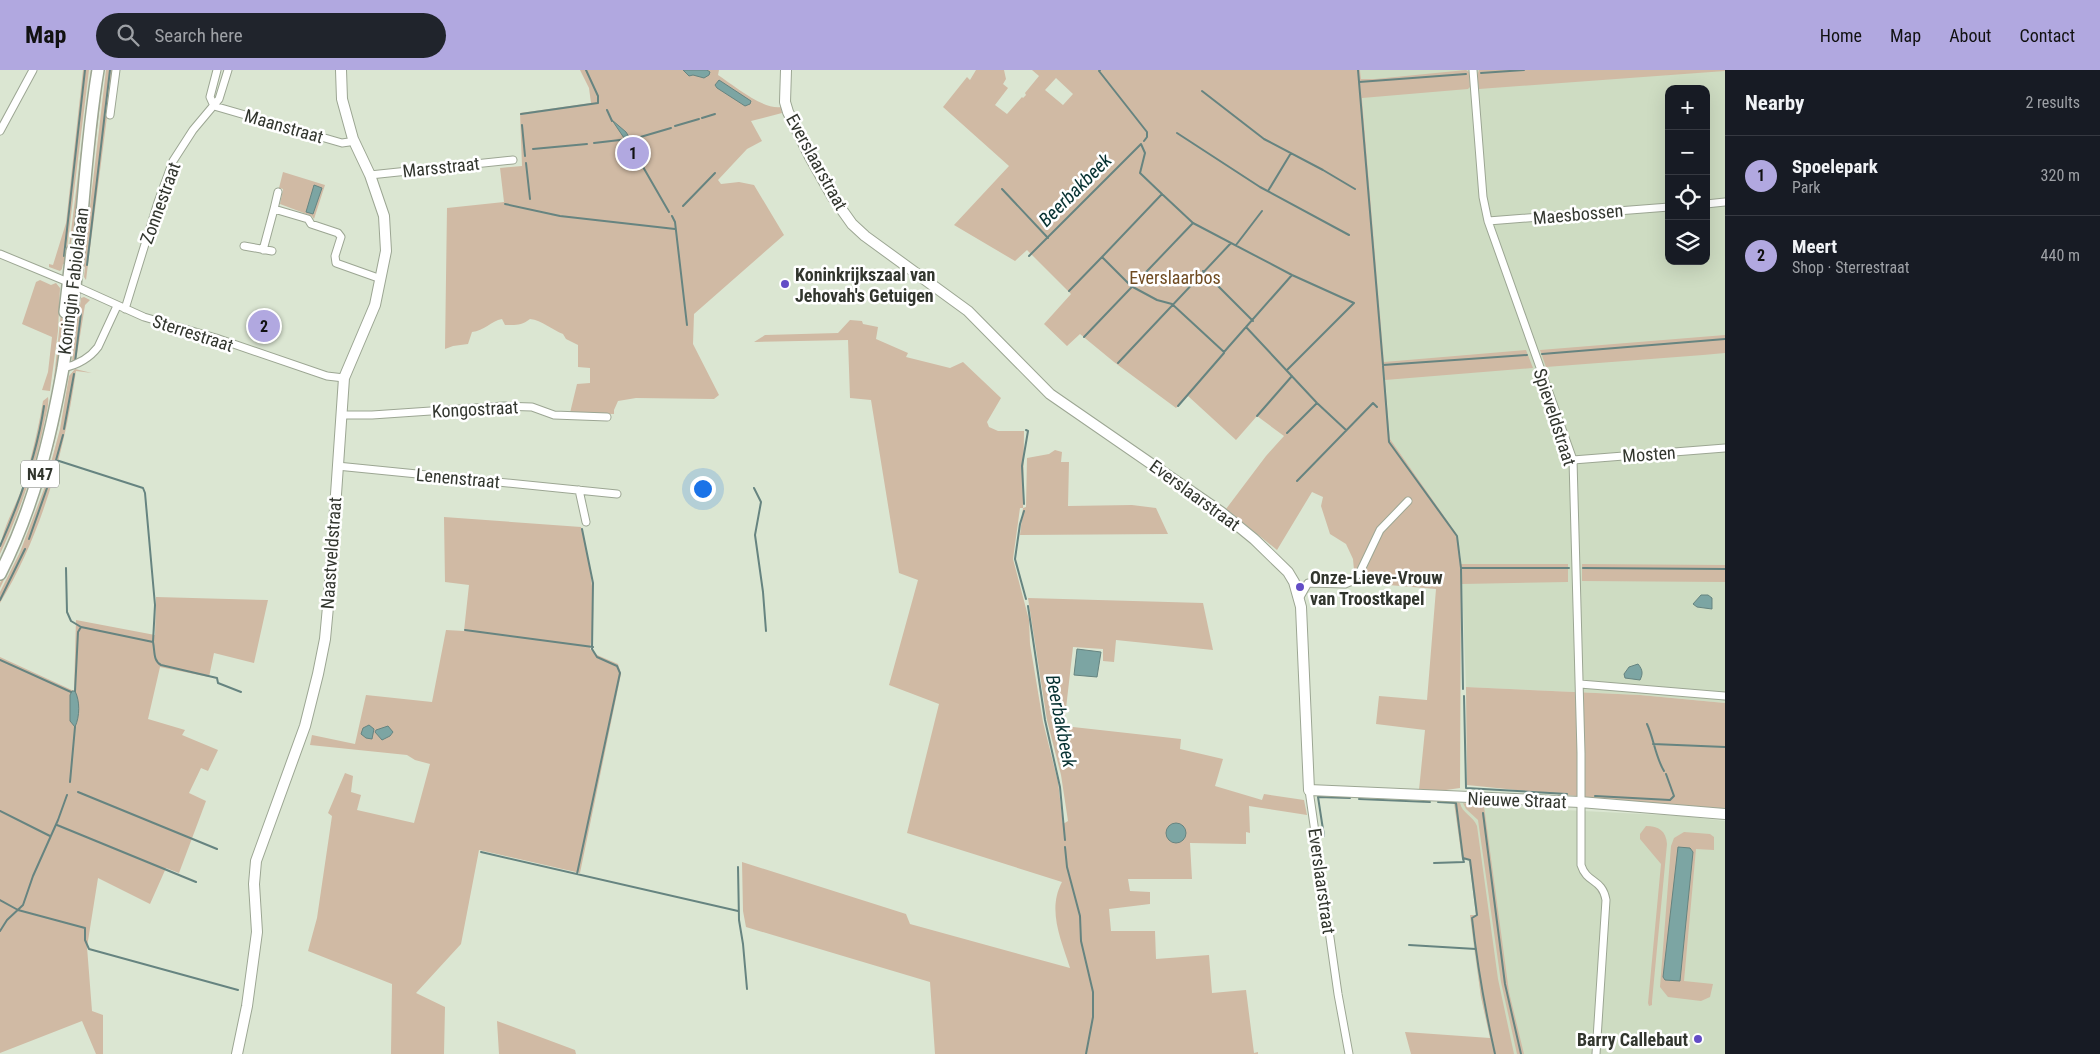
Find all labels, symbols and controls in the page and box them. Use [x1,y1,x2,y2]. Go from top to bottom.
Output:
search box [96,13,446,58]
text: Map [25,21,66,49]
icon: search [114,21,142,49]
text: Search here [154,24,243,47]
text: Home [1820,25,1862,46]
text: Map [1890,25,1921,46]
text: About [1949,25,1991,46]
text: Contact [2019,25,2075,46]
map controls [1665,85,1710,265]
button: + [1665,85,1710,130]
text: Nearby [1745,91,1804,115]
text: 2 results [2025,93,2080,112]
street label: Maanstraat [242,105,326,147]
street label: Everslaarstraat [782,110,852,214]
button: − [1665,130,1710,175]
pin: 1 [617,134,649,172]
water label: Beerbakbeek [1034,148,1117,231]
street label: Marsstraat [402,153,480,181]
text: Spoelepark [1792,155,1878,178]
street label: Zonnestraat [136,159,184,247]
text: 1 [1757,166,1765,185]
text: 320 m [2041,166,2080,185]
button: locate [1665,175,1710,220]
text: Park [1792,178,1821,197]
street label: Maesbossen [1532,200,1624,228]
street label: Koningin Fabiolalaan [54,206,92,356]
button: layers [1665,220,1710,265]
text: Meert [1792,235,1837,258]
text: 2 [1757,246,1765,265]
text: 440 m [2041,246,2080,265]
text: Shop · Sterrestraat [1792,258,1909,277]
place label: Koninkrijkszaal van Jehovah's Getuigen [795,264,935,306]
park label: Everslaarbos [1129,267,1221,288]
marker: Koninkrijkszaal van Jehovah's Getuigen [779,278,791,290]
pin: 2 [248,307,280,345]
street label: Sterrestraat [150,310,236,356]
street label: Spieveldstraat [1529,366,1581,468]
street label: Kongostraat [431,396,519,422]
street label: Mosten [1622,442,1676,466]
street label: Everslaarstraat [1146,455,1244,535]
road number: N47 [21,460,59,488]
street label: Lenenstraat [415,464,501,492]
your location [690,476,716,502]
street label: Naastveldstraat [317,496,345,610]
place label: Onze-Lieve-Vrouw van Troostkapel [1310,567,1443,609]
marker: Onze-Lieve-Vrouw van Troostkapel [1294,581,1306,593]
water label: Beerbakbeek [1041,673,1081,770]
street label: Nieuwe Straat [1467,788,1567,812]
street label: Everslaarstraat [1304,827,1340,935]
place label: Barry Callebaut [1577,1029,1688,1050]
marker: Barry Callebaut [1692,1033,1704,1045]

